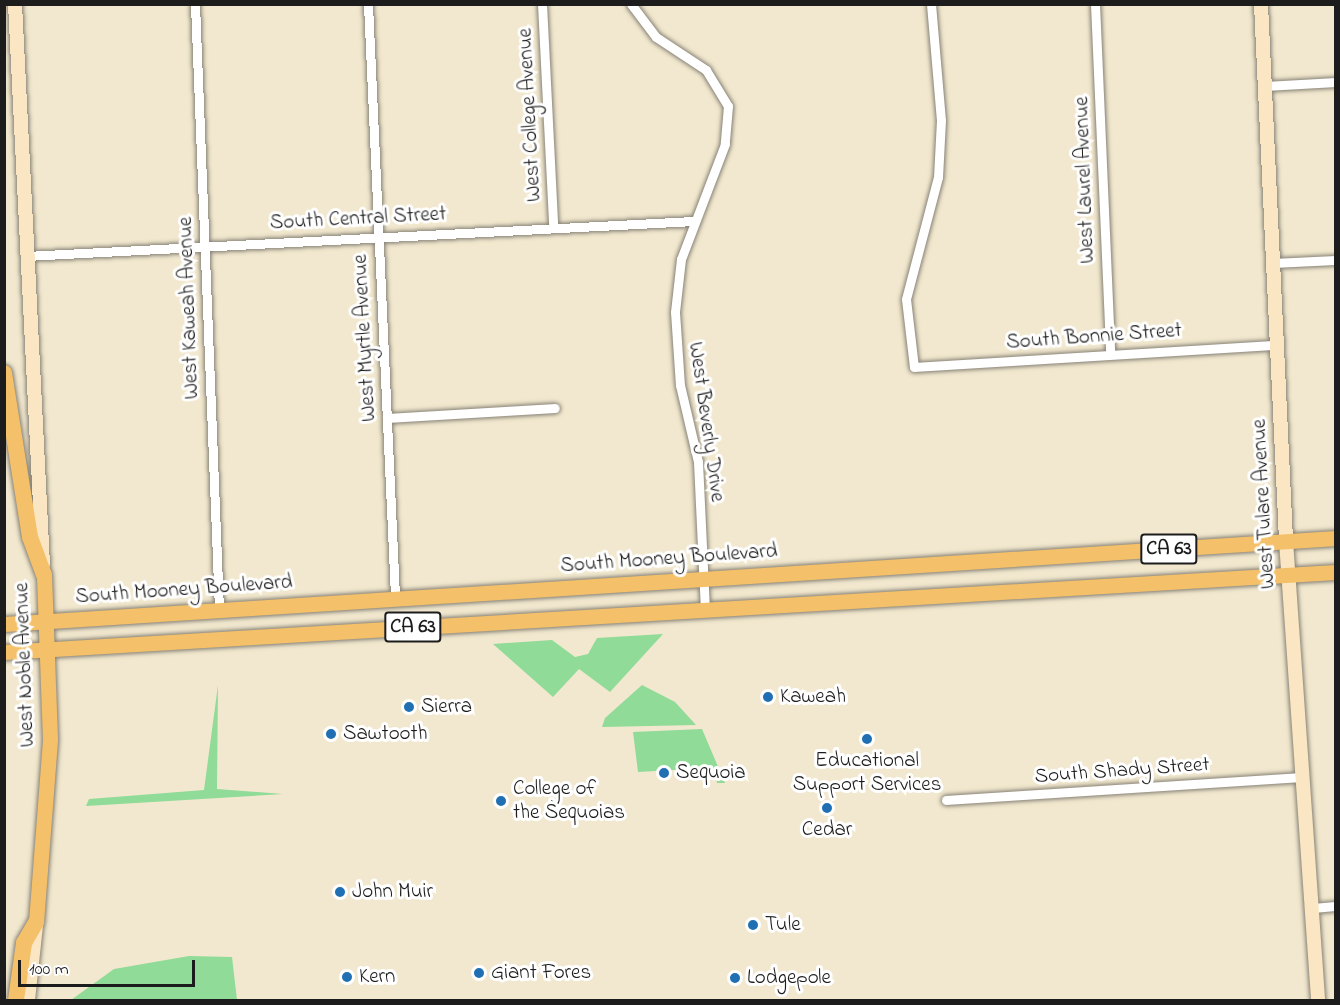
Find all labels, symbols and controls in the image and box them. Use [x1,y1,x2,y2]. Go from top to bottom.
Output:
street label: West College Avenue [513,28,547,202]
street label: West Laurel Avenue [1069,96,1101,264]
street label: South Central Street [269,202,447,236]
street label: West Kaweah Avenue [173,216,205,400]
street label: West Myrtle Avenue [348,254,382,422]
street label: South Bonnie Street [1005,318,1183,356]
street label: West Beverly Drive [682,340,730,504]
street label: West Tulare Avenue [1247,418,1281,590]
road number: CA 63 [1139,532,1199,566]
street label: South Mooney Boulevard [560,539,778,579]
street label: South Mooney Boulevard [75,570,293,610]
street label: West Noble Avenue [10,582,40,748]
road number: CA 63 [383,610,443,644]
place label: Kaweah [780,684,846,710]
marker: Kaweah [761,690,775,704]
place label: Sierra [421,694,472,720]
marker: Sierra [402,700,416,714]
place label: Sawtooth [343,721,428,747]
marker: Sawtooth [324,727,338,741]
marker: Educational Support Services [860,732,874,746]
place label: Educational Support Services [793,748,941,798]
street label: South Shady Street [1034,752,1210,790]
place label: Sequoia [676,760,746,786]
marker: Sequoia [657,766,671,780]
place label: College of the Sequoias [513,776,625,826]
marker: College of the Sequoias [494,794,508,808]
marker: Cedar [820,801,834,815]
place label: Cedar [802,817,852,843]
place label: John Muir [352,879,433,905]
marker: John Muir [333,885,347,899]
place label: Tule [765,912,801,938]
marker: Tule [746,918,760,932]
scale bar [21,948,198,986]
text: 100 m [29,957,69,983]
place label: Giant Fores [491,960,591,986]
place label: Kern [359,964,395,990]
place label: Lodgepole [747,965,831,991]
marker: Giant Fores [472,966,486,980]
marker: Kern [340,970,354,984]
marker: Lodgepole [728,971,742,985]

